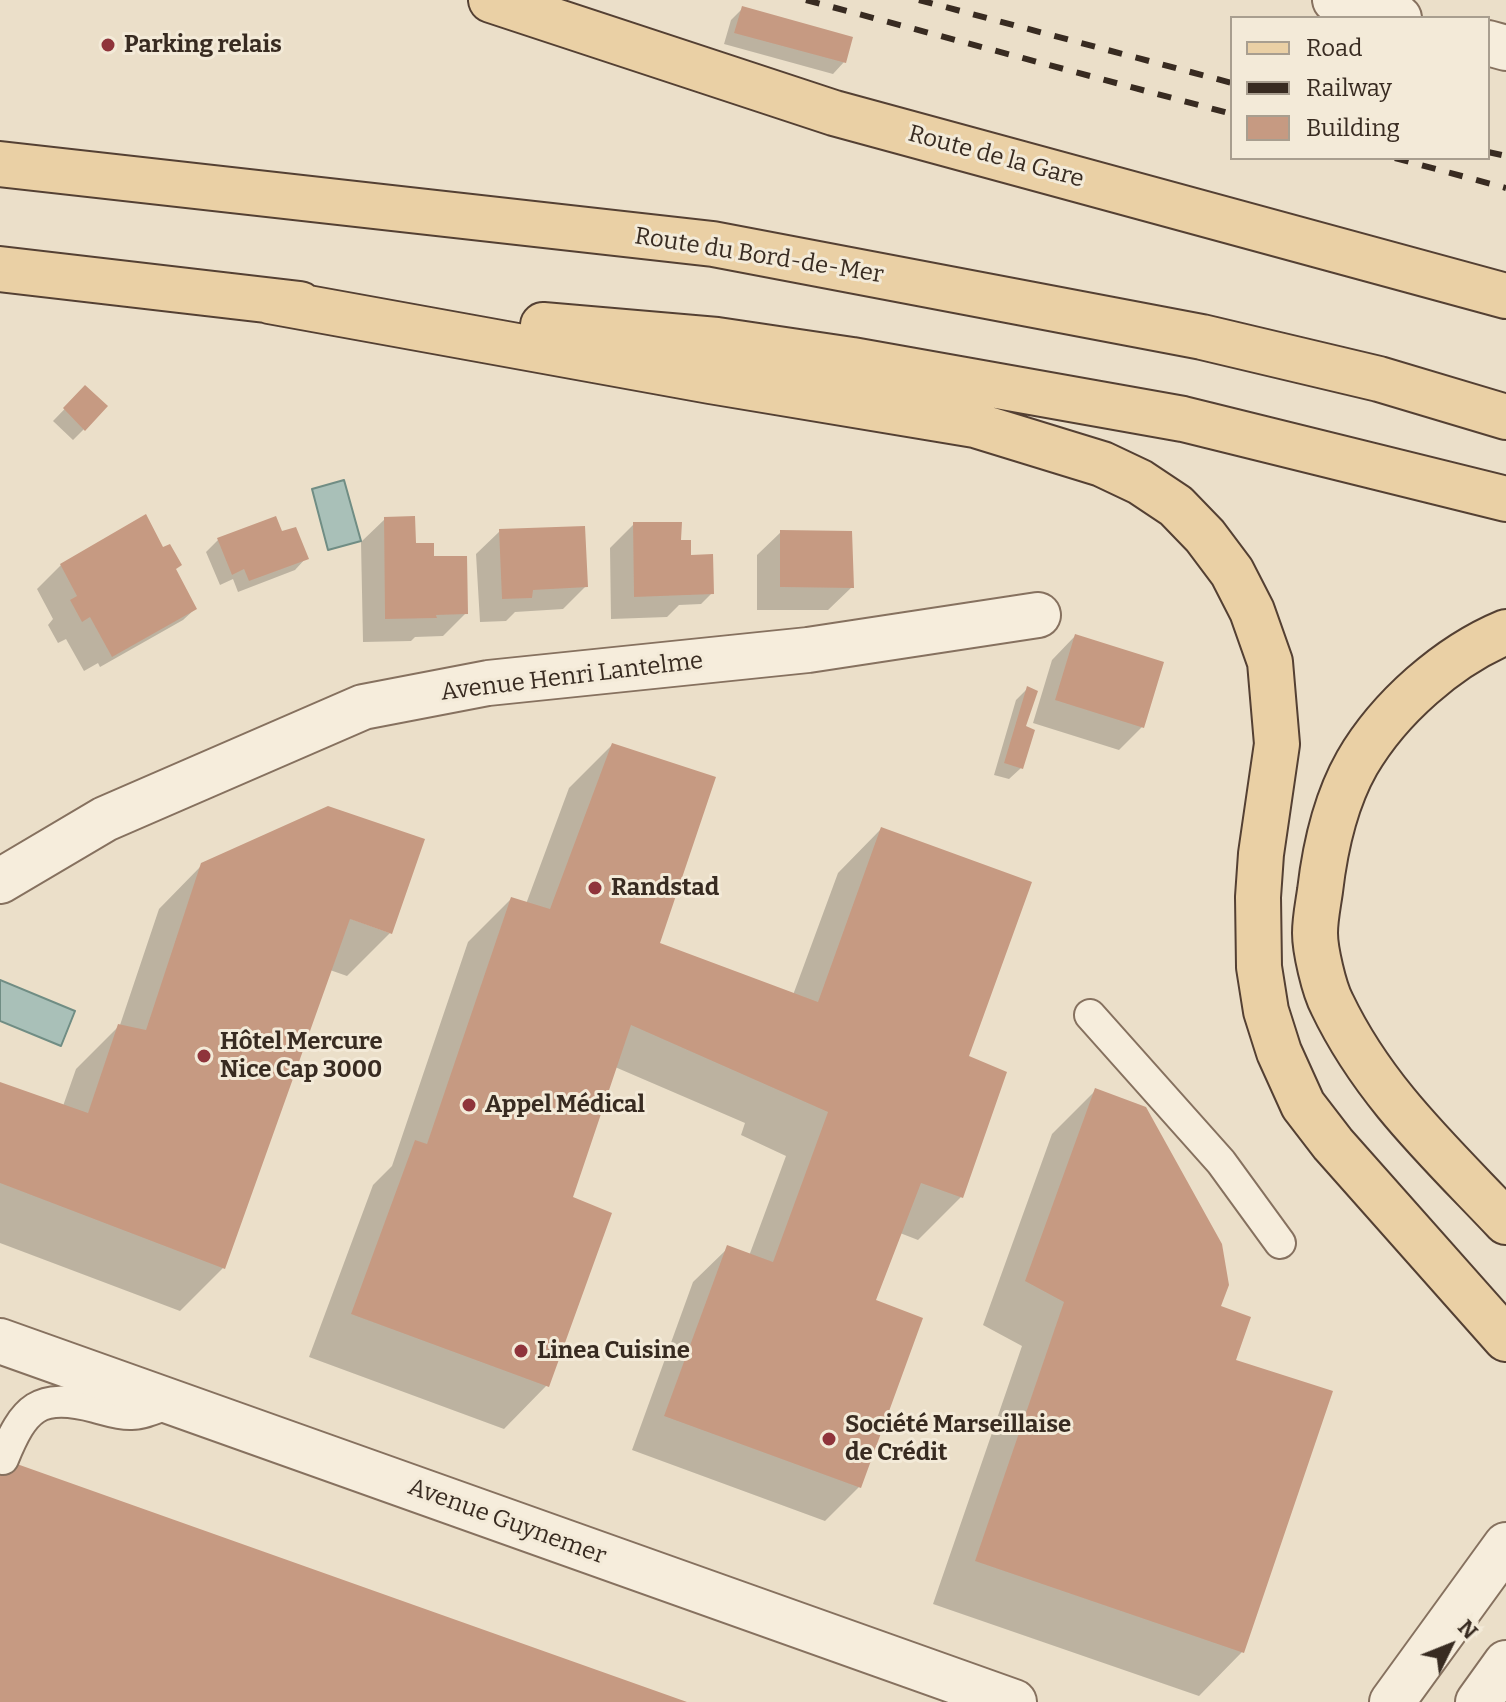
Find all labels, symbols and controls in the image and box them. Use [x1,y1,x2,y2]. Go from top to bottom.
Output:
legend [1230,16,1490,160]
place label: Parking relais [124,31,282,59]
text: Road [1306,34,1362,62]
marker: Parking relais [99,36,117,54]
text: Railway [1306,74,1392,102]
text: Building [1306,114,1400,142]
street label: Route de la Gare [905,120,1087,194]
street label: Route du Bord-de-Mer [633,222,885,290]
street label: Avenue Henri Lantelme [439,647,705,707]
place label: Randstad [611,874,719,902]
marker: Randstad [586,879,604,897]
place label: Hôtel Mercure Nice Cap 3000 [220,1028,383,1084]
marker: Hôtel Mercure Nice Cap 3000 [195,1047,213,1065]
place label: Appel Médical [485,1091,645,1119]
marker: Appel Médical [460,1096,478,1114]
place label: Linea Cuisine [537,1337,690,1365]
marker: Linea Cuisine [512,1342,530,1360]
place label: Société Marseillaise de Crédit [845,1411,1071,1467]
marker: Société Marseillaise de Crédit [820,1430,838,1448]
street label: Avenue Guynemer [404,1473,610,1571]
north arrow [1410,1606,1490,1686]
text: N [1452,1614,1484,1645]

